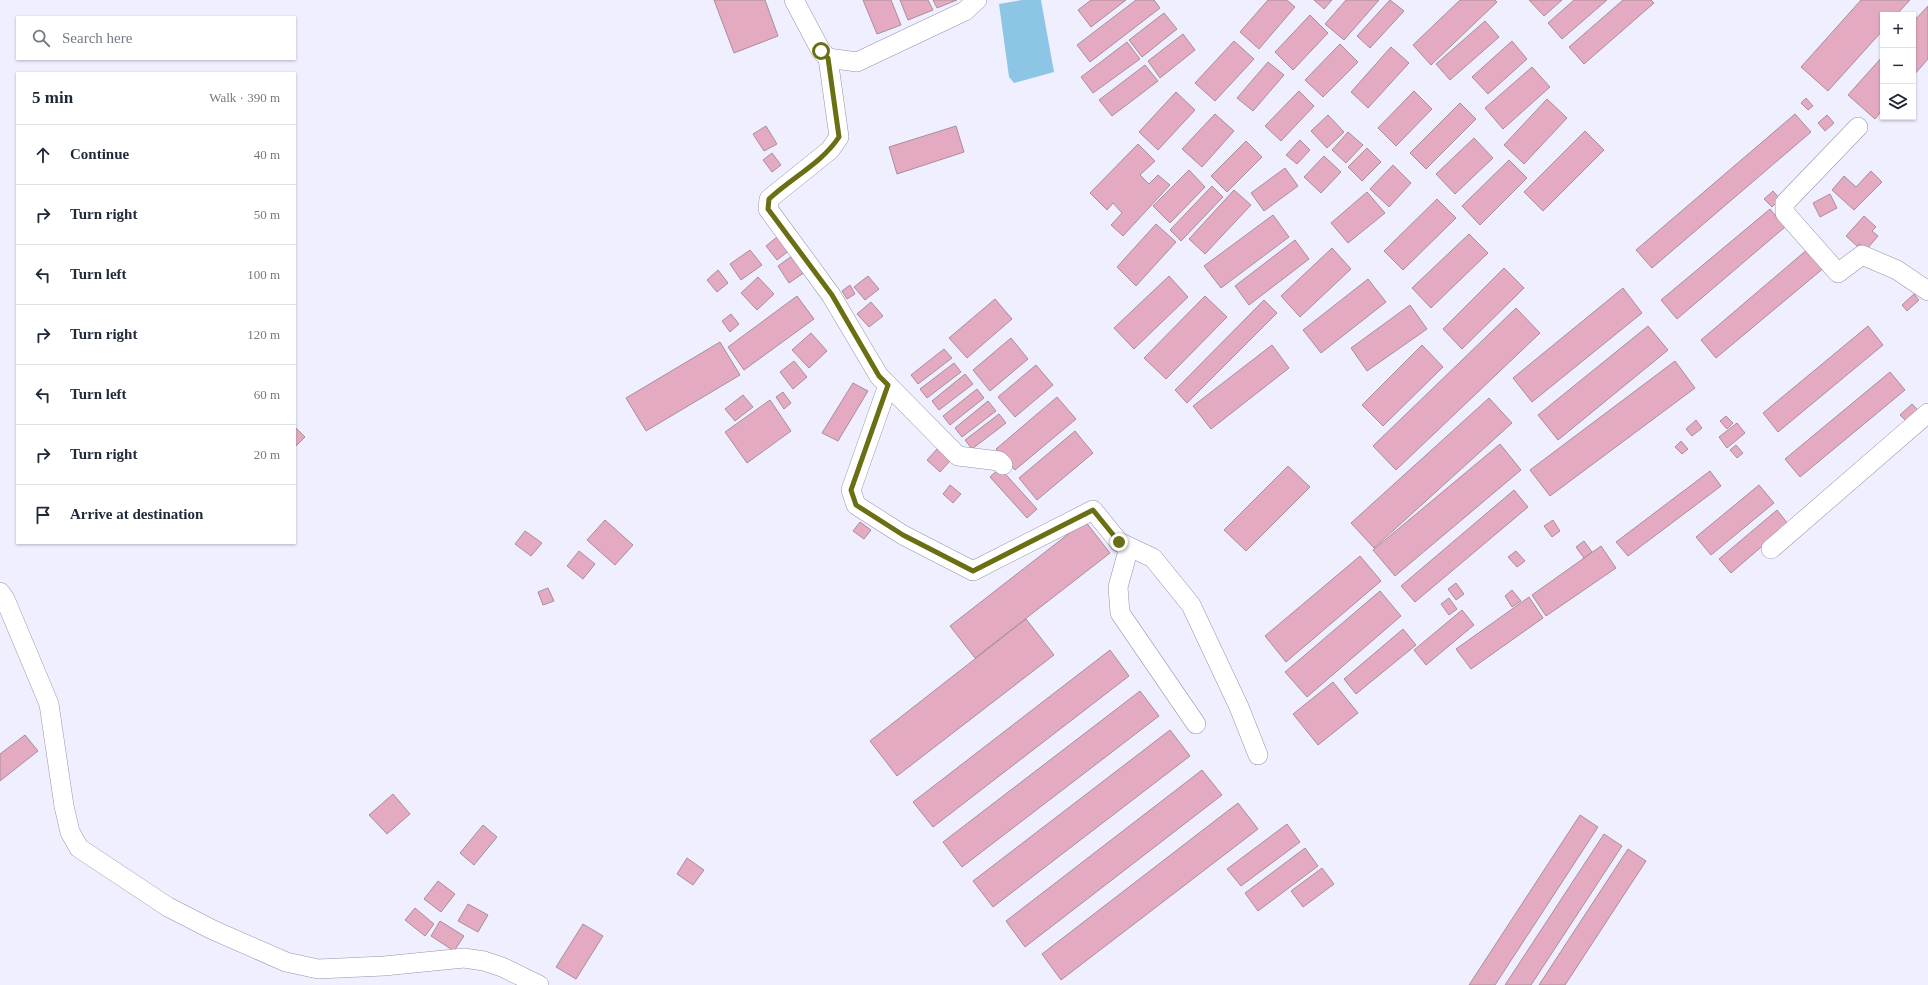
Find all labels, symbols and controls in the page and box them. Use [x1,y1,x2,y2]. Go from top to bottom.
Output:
map controls [1880,12,1916,120]
button: + [1880,12,1916,48]
search box [16,16,296,60]
icon: search [30,27,52,49]
text: Search here [62,30,132,46]
route start [812,42,830,60]
button: − [1880,48,1916,84]
button: layers [1880,84,1916,120]
text: 5 min [32,88,73,107]
text: Walk · 390 m [209,90,280,105]
icon: ahead [32,144,54,166]
text: Continue [70,146,129,162]
text: 40 m [254,147,280,162]
icon: right [32,204,54,226]
text: Turn right [70,206,137,222]
text: 50 m [254,207,280,222]
icon: left [32,264,54,286]
text: Turn left [70,266,127,282]
text: 100 m [247,267,280,282]
icon: right [32,324,54,346]
text: Turn right [70,326,137,342]
text: 120 m [247,327,280,342]
icon: left [32,384,54,406]
text: Turn left [70,386,127,402]
text: 60 m [254,387,280,402]
icon: right [32,444,54,466]
text: Turn right [70,446,137,462]
text: 20 m [254,447,280,462]
icon: arrive [32,504,54,526]
text: Arrive at destination [70,506,203,522]
route end [1110,533,1128,551]

